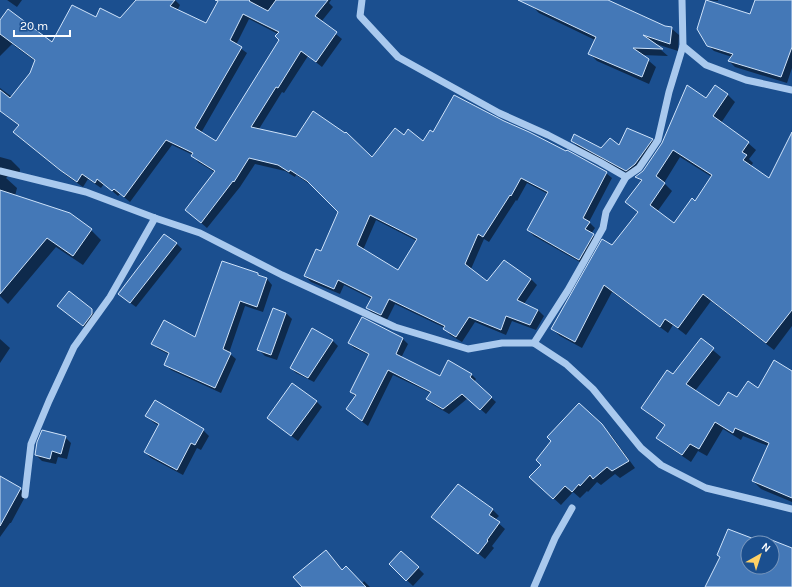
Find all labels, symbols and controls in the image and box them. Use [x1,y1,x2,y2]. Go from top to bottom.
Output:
scale bar [14,12,70,38]
text: 20 m [20,19,48,33]
north arrow [740,535,780,575]
text: N [759,540,773,555]

